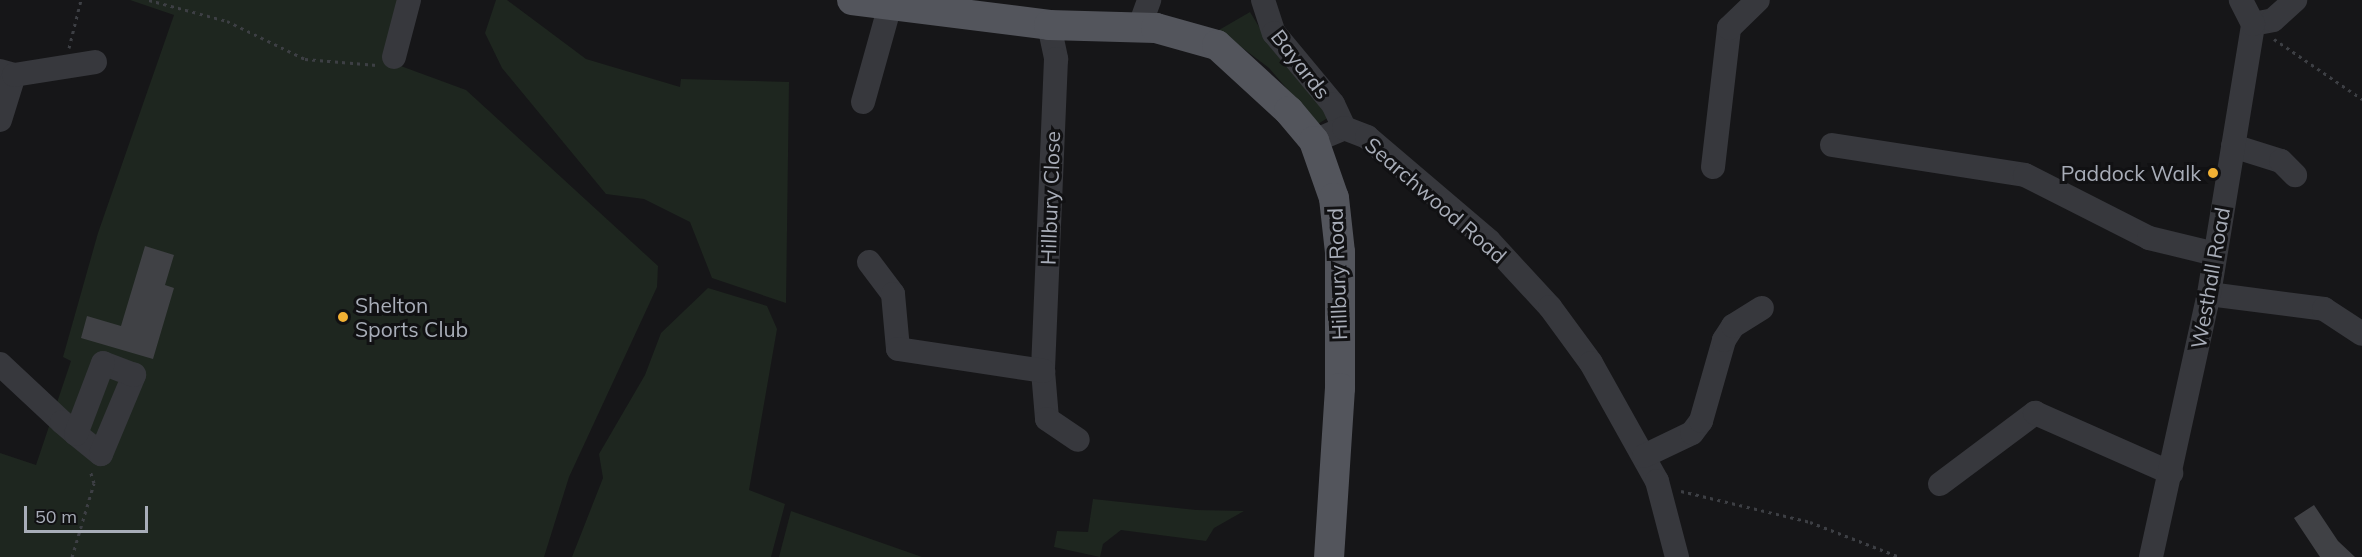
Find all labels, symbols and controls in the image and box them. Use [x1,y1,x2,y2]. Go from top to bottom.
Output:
street label: Bayards [1266,24,1336,104]
street label: Hillbury Close [1035,131,1065,265]
street label: Searchwood Road [1360,132,1512,268]
place label: Paddock Walk [2061,160,2201,186]
marker: Paddock Walk [2206,166,2220,180]
street label: Westhall Road [2185,205,2235,351]
street label: Hillbury Road [1322,208,1352,340]
place label: Shelton Sports Club [355,292,468,342]
marker: Shelton Sports Club [336,310,350,324]
scale bar [27,494,152,532]
text: 50 m [35,505,77,528]

